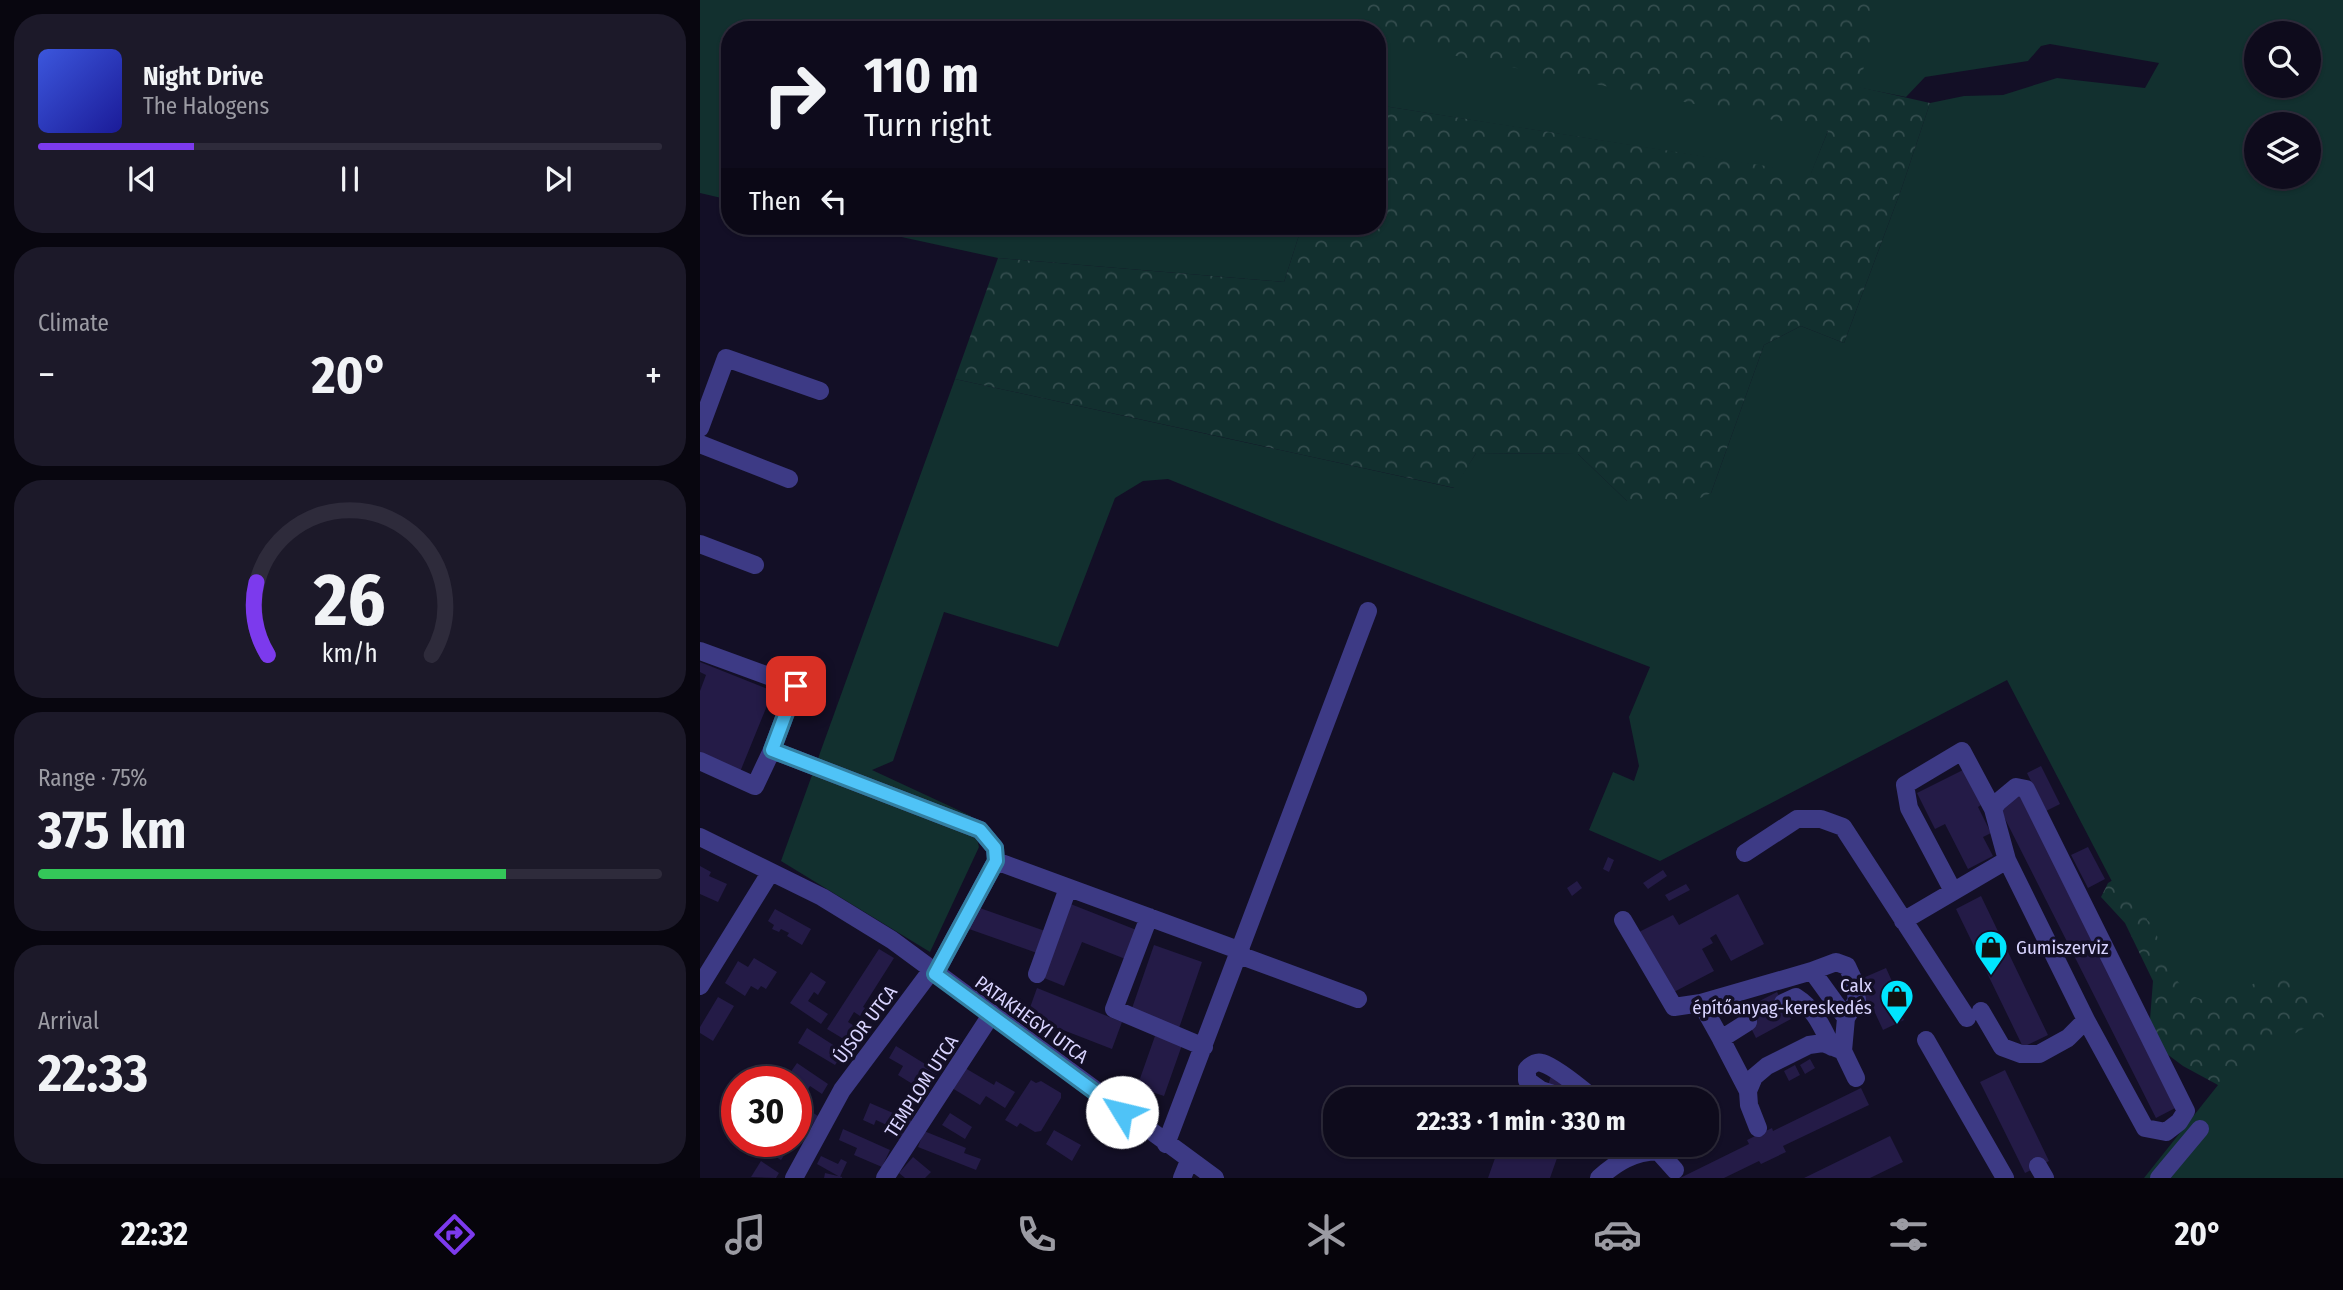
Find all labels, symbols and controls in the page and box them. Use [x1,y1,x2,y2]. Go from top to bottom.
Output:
map controls [2244,21,2321,189]
button: search [2244,21,2321,98]
text: 110 m [864,46,979,105]
icon: right [749,49,840,140]
text: Night Drive [143,61,263,92]
text: The Halogens [143,92,269,120]
text: Turn right [864,106,991,144]
button: layers [2244,112,2321,189]
icon: previous [123,160,161,198]
icon: pause [331,160,369,198]
icon: next [539,160,577,198]
icon: left [815,182,853,220]
text: Then [749,186,801,217]
text: Climate [38,309,109,337]
text: 20° [312,344,388,407]
text: − [38,352,55,398]
text: + [645,352,662,398]
text: 26 [313,557,386,644]
text: km/h [322,639,378,669]
pin [766,656,826,716]
icon: arrive [777,667,815,705]
text: Range · 75% [38,764,147,792]
text: 375 km [38,799,186,862]
shop icon: Gumiszerviz [1972,928,2010,977]
place label: Gumiszerviz [2016,936,2109,959]
street label: PATAKHEGYI UTCA [971,971,1093,1068]
place label: Calx építőanyag-kereskedés [1692,974,1873,1019]
shop icon: Calx építőanyag-kereskedés [1878,977,1916,1026]
street label: ÚJSOR UTCA [829,981,902,1068]
text: Arrival [38,1007,99,1035]
street label: TEMPLOM UTCA [880,1031,963,1142]
text: 22:33 [38,1042,148,1105]
speed limit sign: 30 [721,1066,812,1157]
position arrow [1085,1075,1159,1149]
text: 22:33 · 1 min · 330 m [1416,1106,1626,1137]
icon: directions [430,1210,479,1259]
icon: music [721,1210,770,1259]
icon: phone [1012,1210,1061,1259]
icon: climate [1302,1210,1351,1259]
icon: car [1593,1210,1642,1259]
icon: filters [1884,1210,1933,1259]
text: 22:32 [121,1215,188,1253]
text: 20° [2175,1215,2222,1253]

